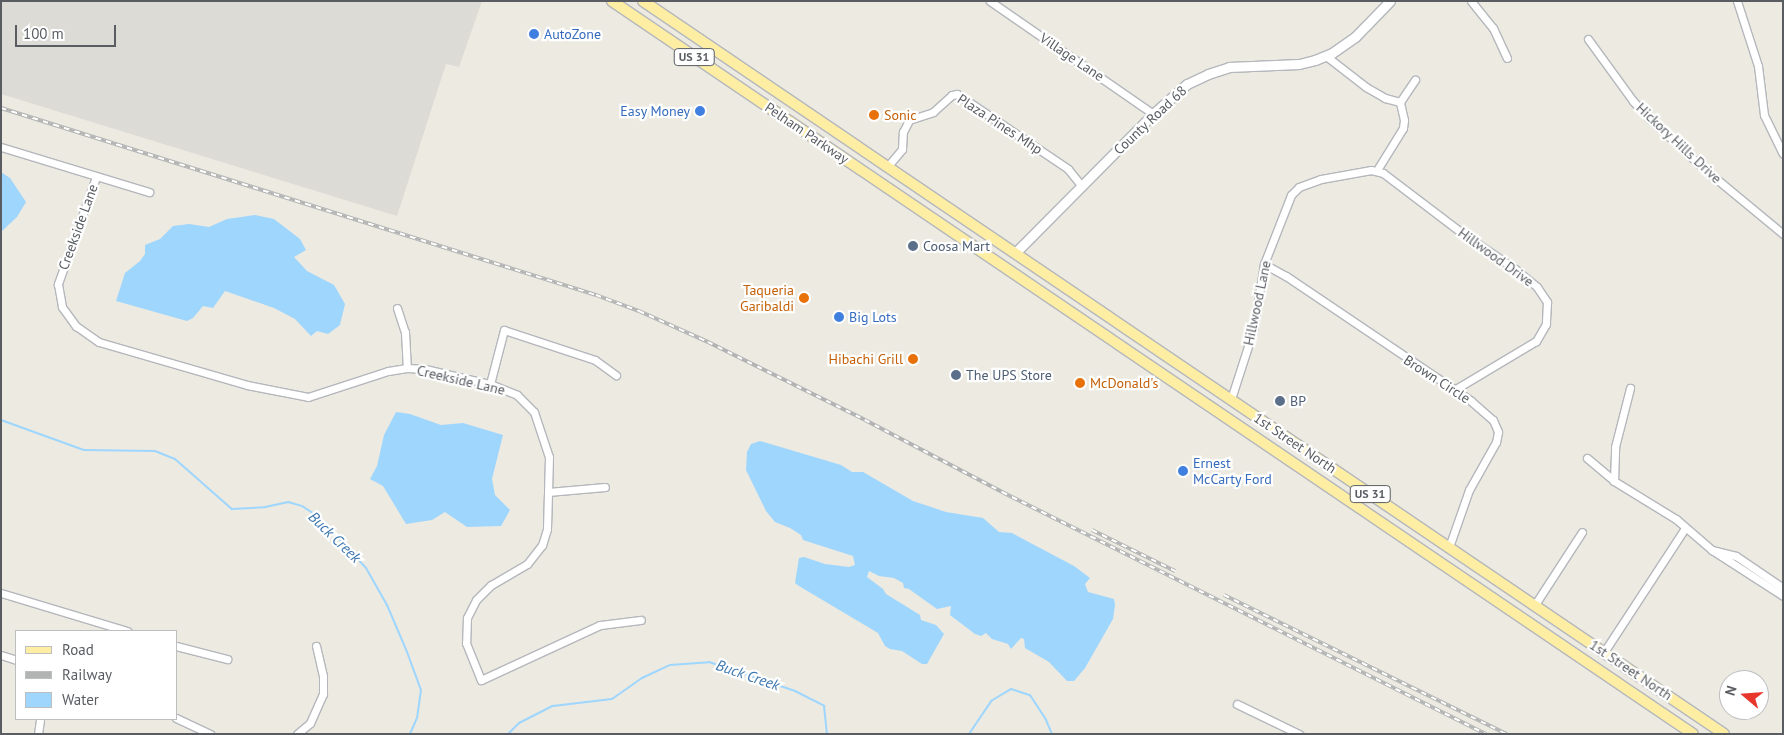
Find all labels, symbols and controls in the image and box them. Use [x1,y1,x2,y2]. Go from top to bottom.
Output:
scale bar [18,15,119,47]
text: 100 m [23,24,64,43]
place label: AutoZone [544,26,601,42]
marker: AutoZone [528,28,540,40]
street label: Village Lane [1037,29,1107,85]
road number: US 31 [673,48,715,66]
street label: County Road 68 [1110,82,1190,158]
street label: Plaza Pines Mhp [954,90,1046,158]
street label: Pelham Parkway [762,99,852,167]
street label: Hickory Hills Drive [1633,99,1725,187]
place label: Easy Money [620,103,690,119]
marker: Easy Money [694,105,706,117]
place label: Sonic [884,107,917,123]
marker: Sonic [868,109,880,121]
street label: Creekside Lane [55,182,101,272]
street label: Hillwood Drive [1455,224,1537,290]
place label: Coosa Mart [923,238,990,254]
marker: Coosa Mart [907,240,919,252]
street label: Hillwood Lane [1240,259,1274,347]
place label: Taqueria Garibaldi [740,282,794,314]
marker: Taqueria Garibaldi [798,292,810,304]
place label: Big Lots [849,309,897,325]
marker: Big Lots [833,311,845,323]
place label: Hibachi Grill [829,351,903,367]
street label: Brown Circle [1401,351,1473,407]
marker: Hibachi Grill [907,353,919,365]
street label: Creekside Lane [415,362,507,398]
place label: The UPS Store [966,367,1052,383]
marker: The UPS Store [950,369,962,381]
place label: McDonald's [1090,375,1158,391]
marker: McDonald's [1074,377,1086,389]
place label: BP [1290,393,1306,409]
marker: BP [1274,395,1286,407]
street label: 1st Street North [1251,409,1339,477]
place label: Ernest McCarty Ford [1193,455,1272,488]
marker: Ernest McCarty Ford [1177,465,1189,477]
road number: US 31 [1349,484,1391,504]
water label: Buck Creek [305,507,365,567]
legend [15,630,178,720]
street label: 1st Street North [1587,636,1675,704]
text: Road [62,640,94,659]
water label: Buck Creek [714,656,782,694]
text: Railway [62,665,112,684]
north arrow [1719,670,1769,720]
text: N [1721,684,1741,698]
text: Water [62,690,99,709]

